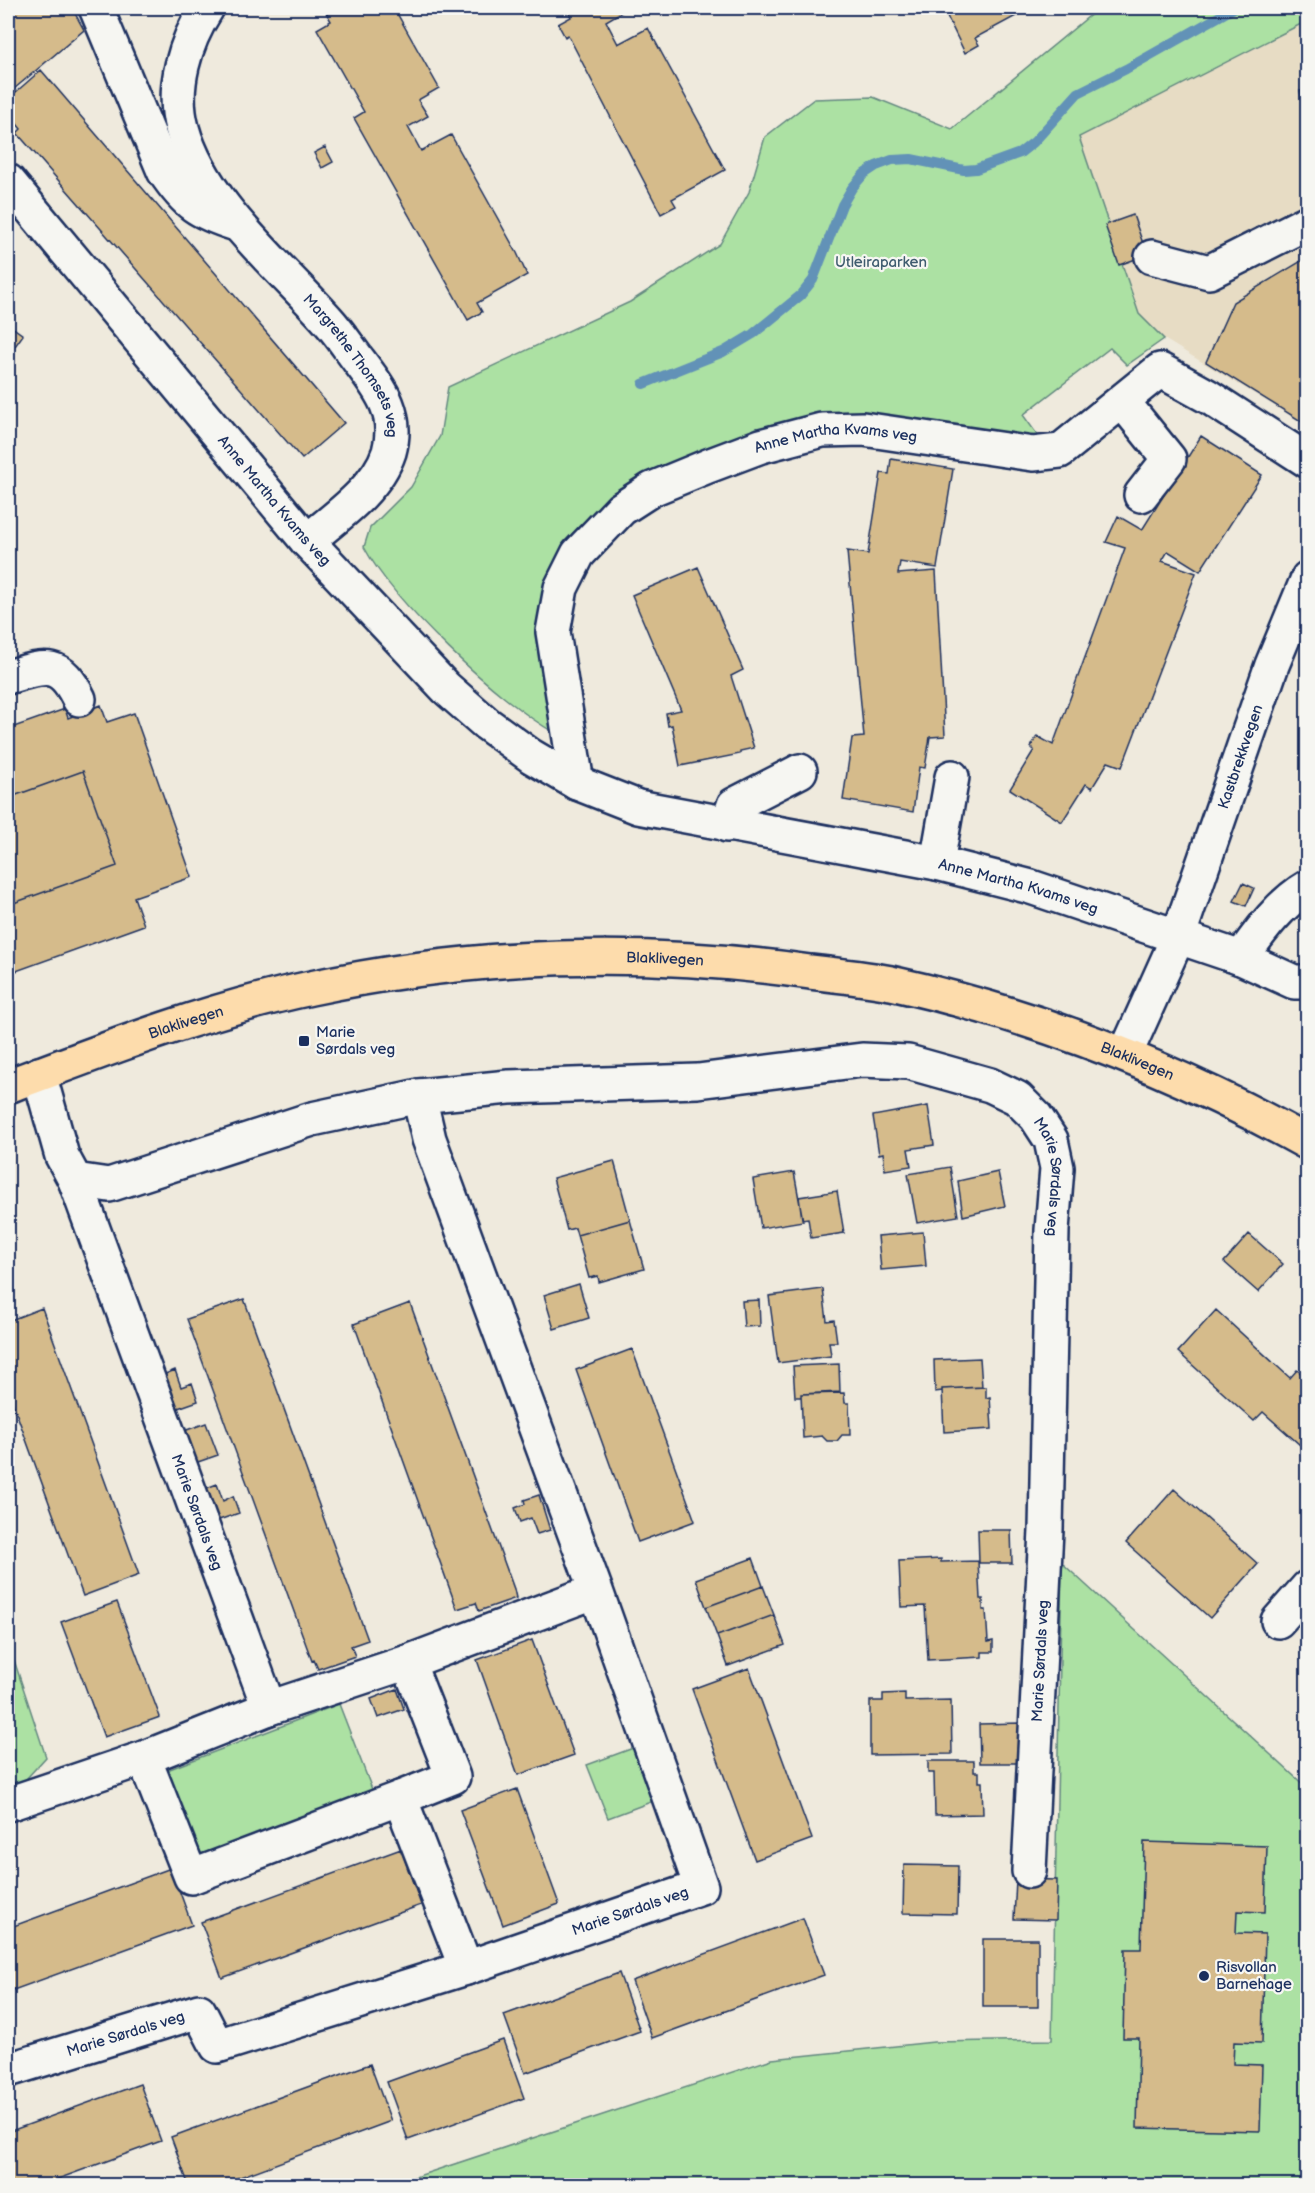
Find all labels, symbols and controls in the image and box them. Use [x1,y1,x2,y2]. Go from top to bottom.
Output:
park label: Utleiraparken [835,253,927,272]
street label: Margrethe Thomsets veg [299,290,401,438]
street label: Anne Martha Kvams veg [752,420,918,458]
street label: Anne Martha Kvams veg [213,432,335,570]
street label: Kastbrekkvegen [1214,702,1268,812]
street label: Anne Martha Kvams veg [936,855,1100,919]
street label: Blaklivegen [626,948,705,971]
street label: Blaklivegen [146,1002,226,1044]
place label: Marie Sørdals veg [316,1023,395,1059]
marker: Marie Sørdals veg [297,1034,311,1048]
street label: Blaklivegen [1098,1038,1177,1085]
street label: Marie Sørdals veg [1029,1114,1066,1236]
street label: Marie Sørdals veg [167,1452,227,1573]
street label: Marie Sørdals veg [1028,1600,1053,1723]
street label: Marie Sørdals veg [569,1883,691,1940]
place label: Risvollan Barnehage [1216,1958,1292,1994]
marker: Risvollan Barnehage [1197,1969,1211,1983]
street label: Marie Sørdals veg [64,2007,187,2061]

